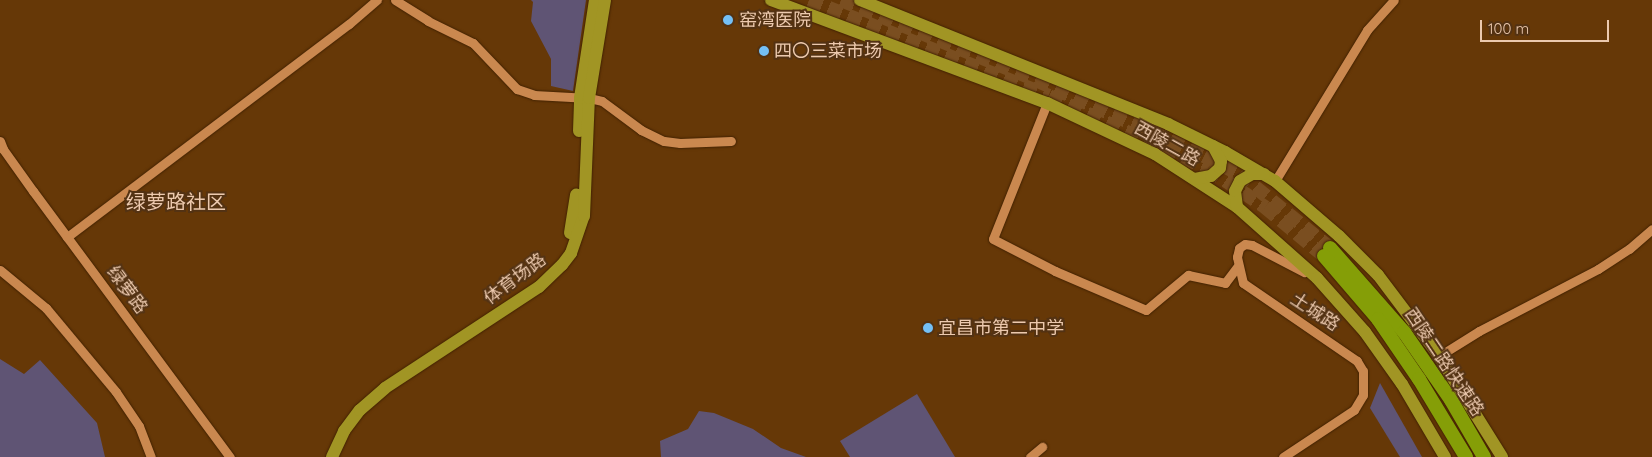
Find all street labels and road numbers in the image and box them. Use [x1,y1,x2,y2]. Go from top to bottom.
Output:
street label: 西陵二路 [1130,117,1204,171]
street label: 体育场路 [480,249,550,309]
street label: 绿萝路 [102,262,152,318]
street label: 土城路 [1286,288,1344,336]
street label: 西陵二路快速路 [1400,304,1488,420]

